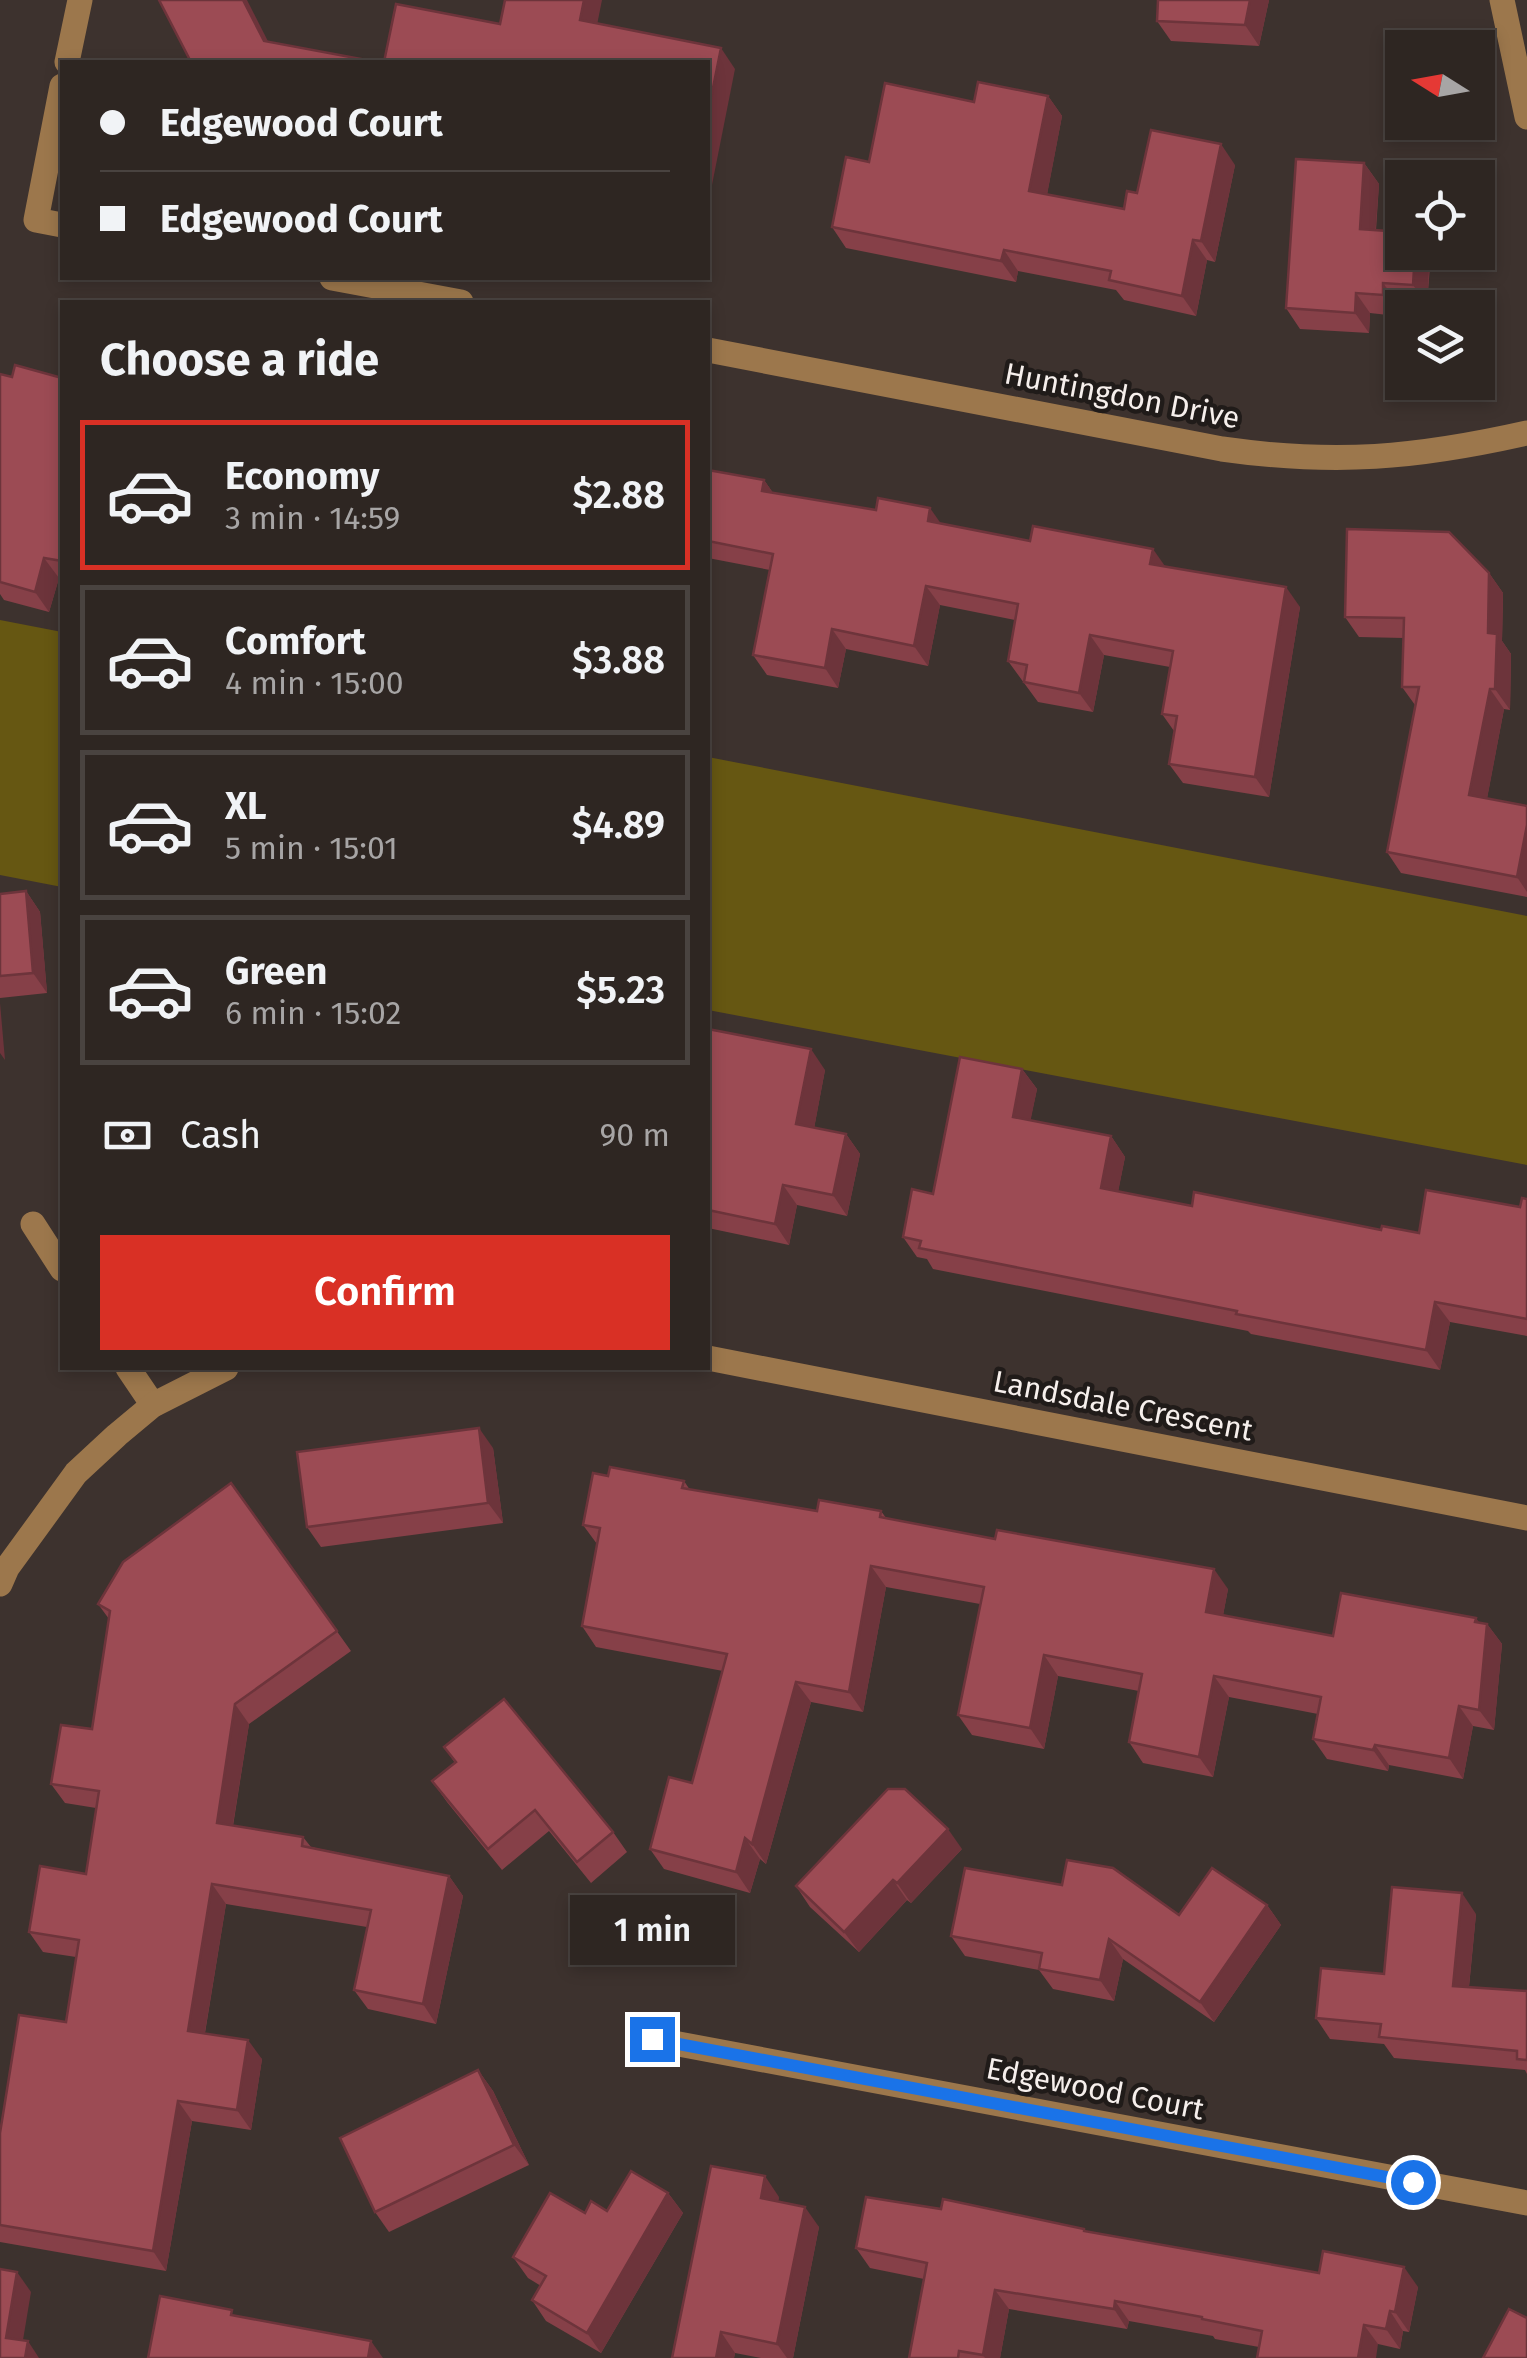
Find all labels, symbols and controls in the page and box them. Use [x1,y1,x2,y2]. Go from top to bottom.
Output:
north arrow [1385,30,1495,140]
map controls [1385,30,1495,400]
text: Edgewood Court [160,100,443,146]
button: locate [1385,160,1495,270]
text: Edgewood Court [160,196,443,242]
button: layers [1385,290,1495,400]
text: Choose a ride [100,333,379,387]
street label: Huntingdon Drive [1001,356,1243,436]
icon: car [105,450,195,540]
text: Economy [225,453,380,499]
text: $2.88 [572,472,665,518]
text: 3 min · 14:59 [225,499,400,537]
icon: car [105,615,195,705]
text: Comfort [225,618,366,664]
text: $3.88 [572,637,665,683]
text: 4 min · 15:00 [225,664,404,702]
icon: car [105,780,195,870]
text: XL [225,783,267,829]
text: $4.89 [572,802,665,848]
text: 5 min · 15:01 [225,829,398,867]
icon: car [105,945,195,1035]
text: Green [225,948,328,994]
text: $5.23 [576,967,665,1013]
text: 6 min · 15:02 [225,994,401,1032]
icon: cash [100,1108,155,1163]
text: Cash [180,1112,261,1158]
text: 90 m [599,1116,670,1154]
button: Confirm [100,1235,670,1350]
street label: Landsdale Crescent [990,1363,1256,1449]
callout: 1 min [570,1894,734,1964]
text: 1 min [614,1911,691,1949]
route end [630,2017,675,2062]
street label: Edgewood Court [983,2050,1207,2128]
route start [1391,2160,1436,2205]

